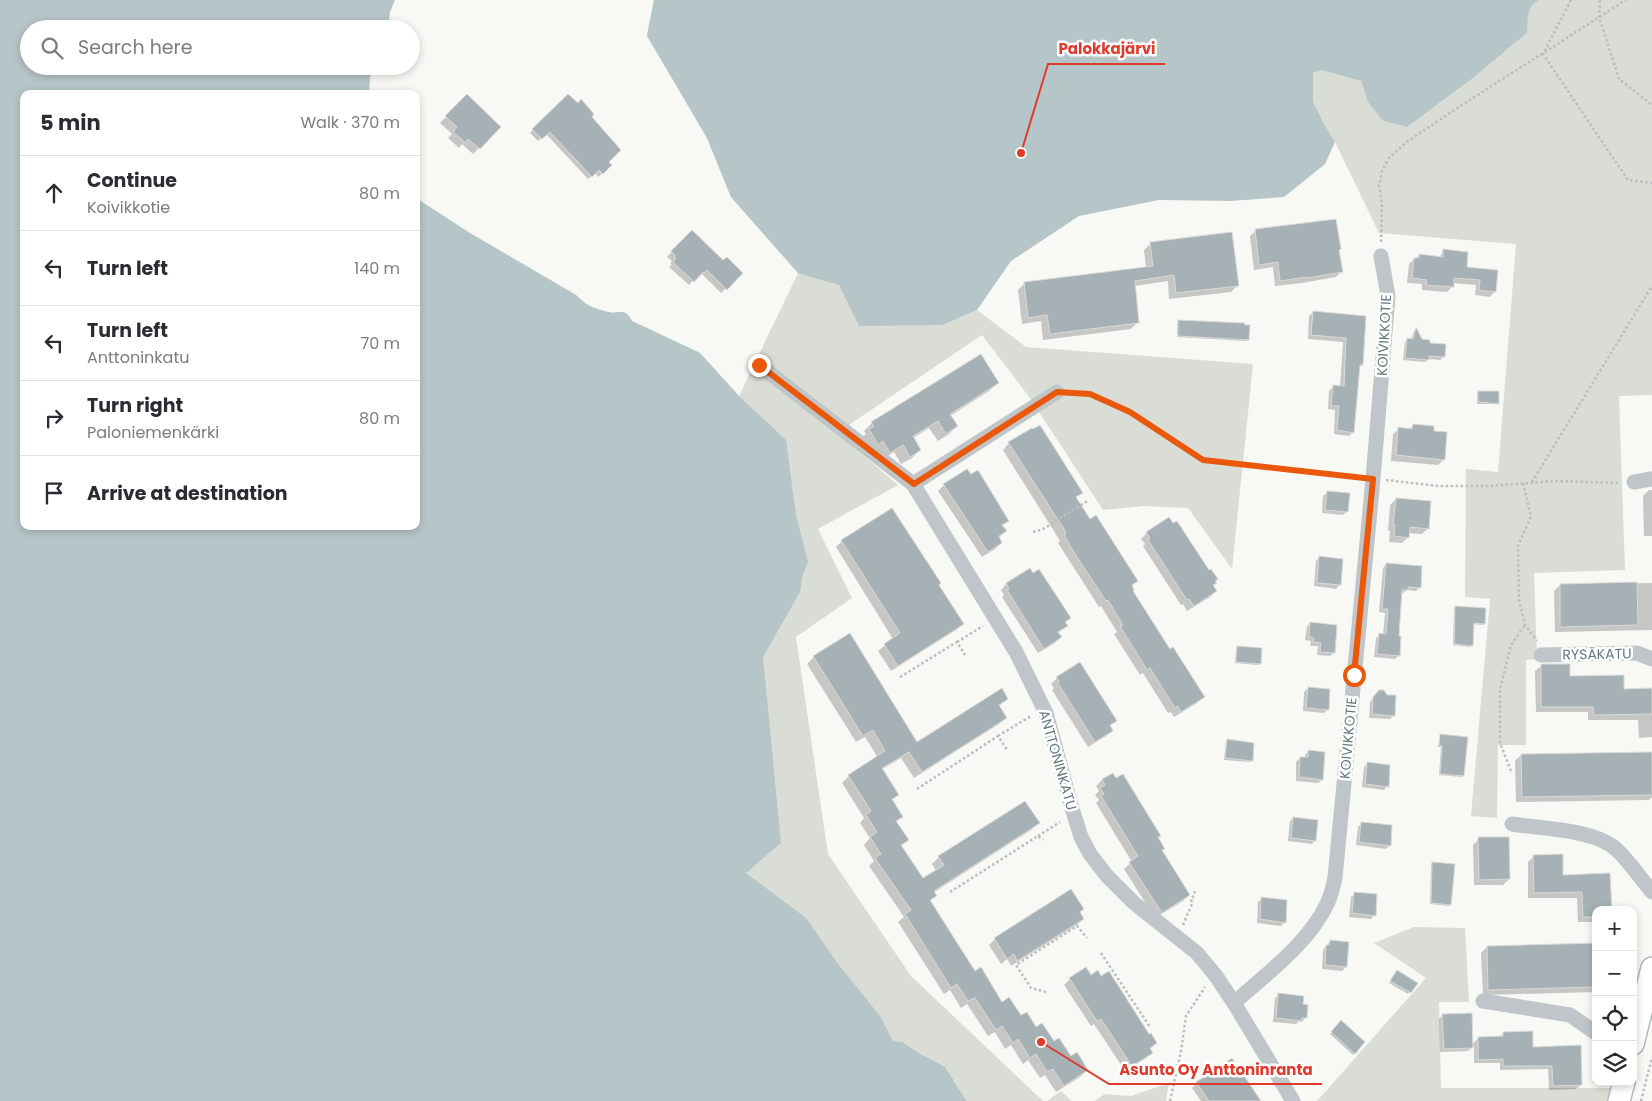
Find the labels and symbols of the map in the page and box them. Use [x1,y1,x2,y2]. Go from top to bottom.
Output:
callout: Palokkajärvi [1048,34,1165,64]
text: Palokkajärvi [1058,38,1156,59]
street label: KOIVIKKOTIE [1372,294,1396,376]
route end [748,354,771,377]
street label: RYSÄKATU [1562,643,1632,665]
route start [1343,664,1366,687]
street label: KOIVIKKOTIE [1334,696,1362,780]
street label: ANTTONINKATU [1034,708,1082,812]
callout: Asunto Oy Anttoninranta [1109,1054,1322,1084]
text: Asunto Oy Anttoninranta [1119,1059,1313,1080]

